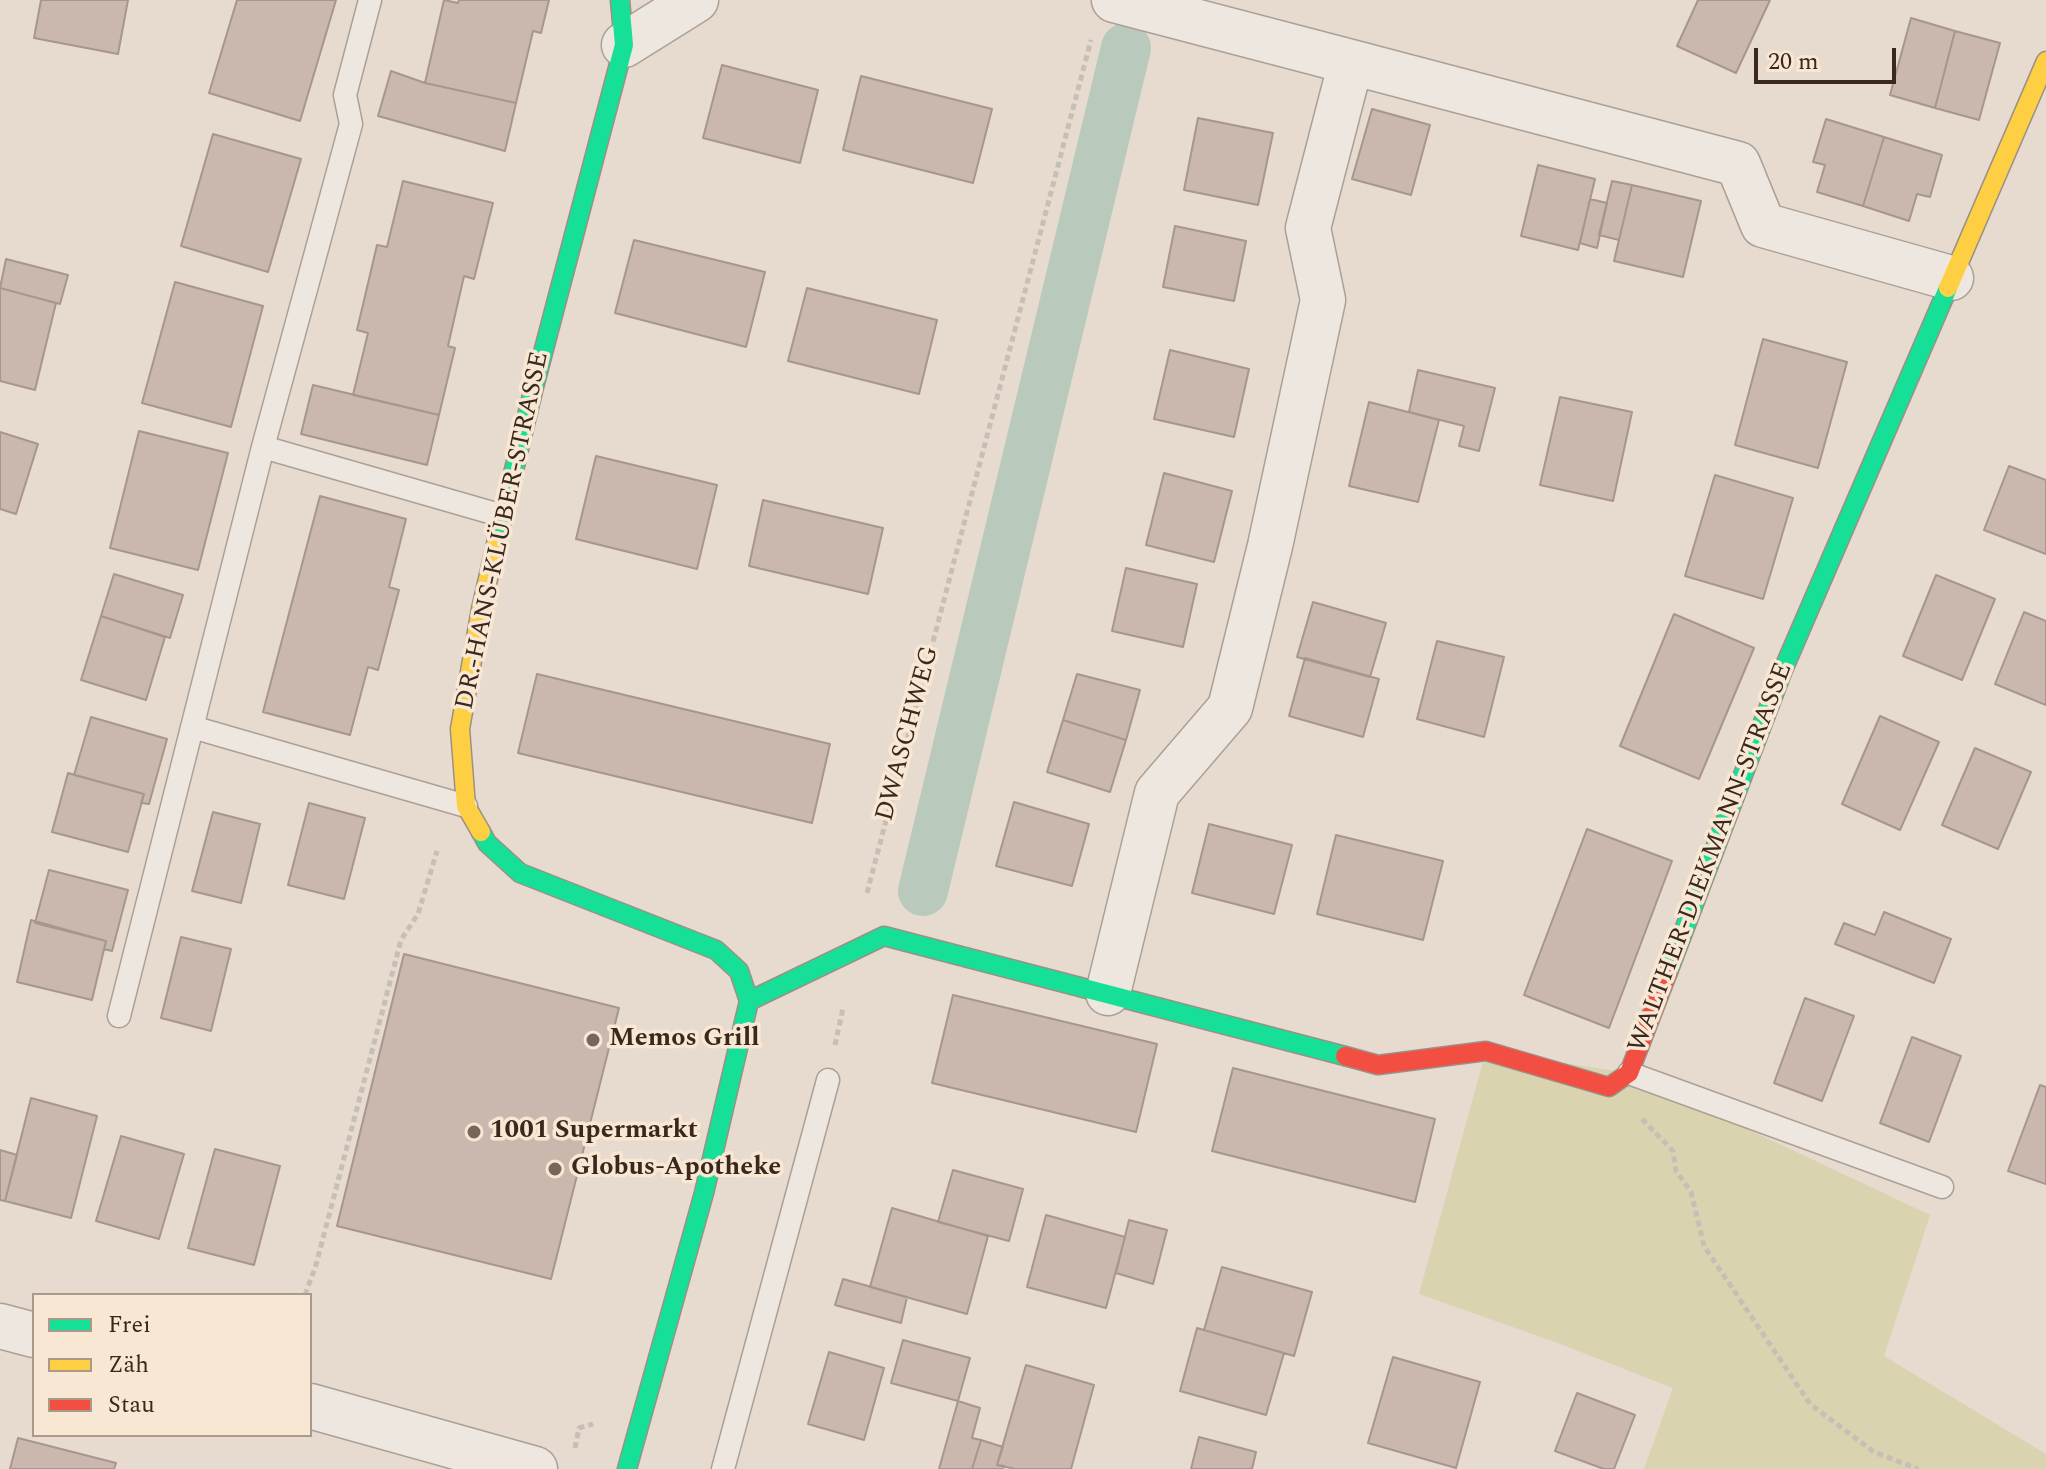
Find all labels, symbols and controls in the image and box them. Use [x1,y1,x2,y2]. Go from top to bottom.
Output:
scale bar [1758,32,1900,82]
text: 20 m [1768,44,1819,80]
street label: DR.-HANS-KLÜBER-STRASSE [451,349,557,713]
street label: DWASCHWEG [871,643,947,825]
street label: WALTHER-DIEKMANN-STRASSE [1623,659,1801,1057]
place label: Memos Grill [609,1024,760,1056]
marker: Memos Grill [584,1031,602,1049]
place label: 1001 Supermarkt [490,1116,698,1148]
marker: 1001 Supermarkt [465,1123,483,1141]
place label: Globus-Apotheke [571,1153,781,1185]
marker: Globus-Apotheke [546,1160,564,1178]
legend [32,1293,312,1437]
text: Frei [108,1307,151,1343]
text: Zäh [108,1347,149,1383]
text: Stau [108,1387,155,1423]

